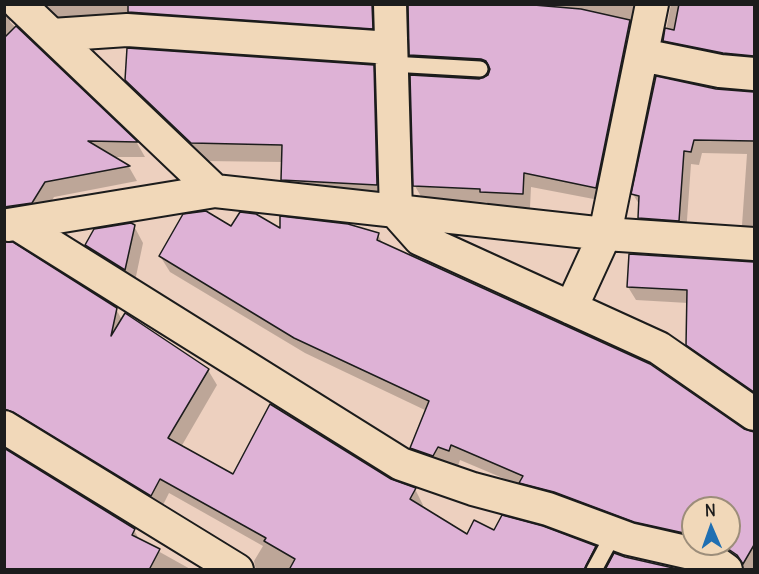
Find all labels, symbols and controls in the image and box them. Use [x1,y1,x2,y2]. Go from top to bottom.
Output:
north arrow [681,496,741,556]
text: N [705,500,716,520]

